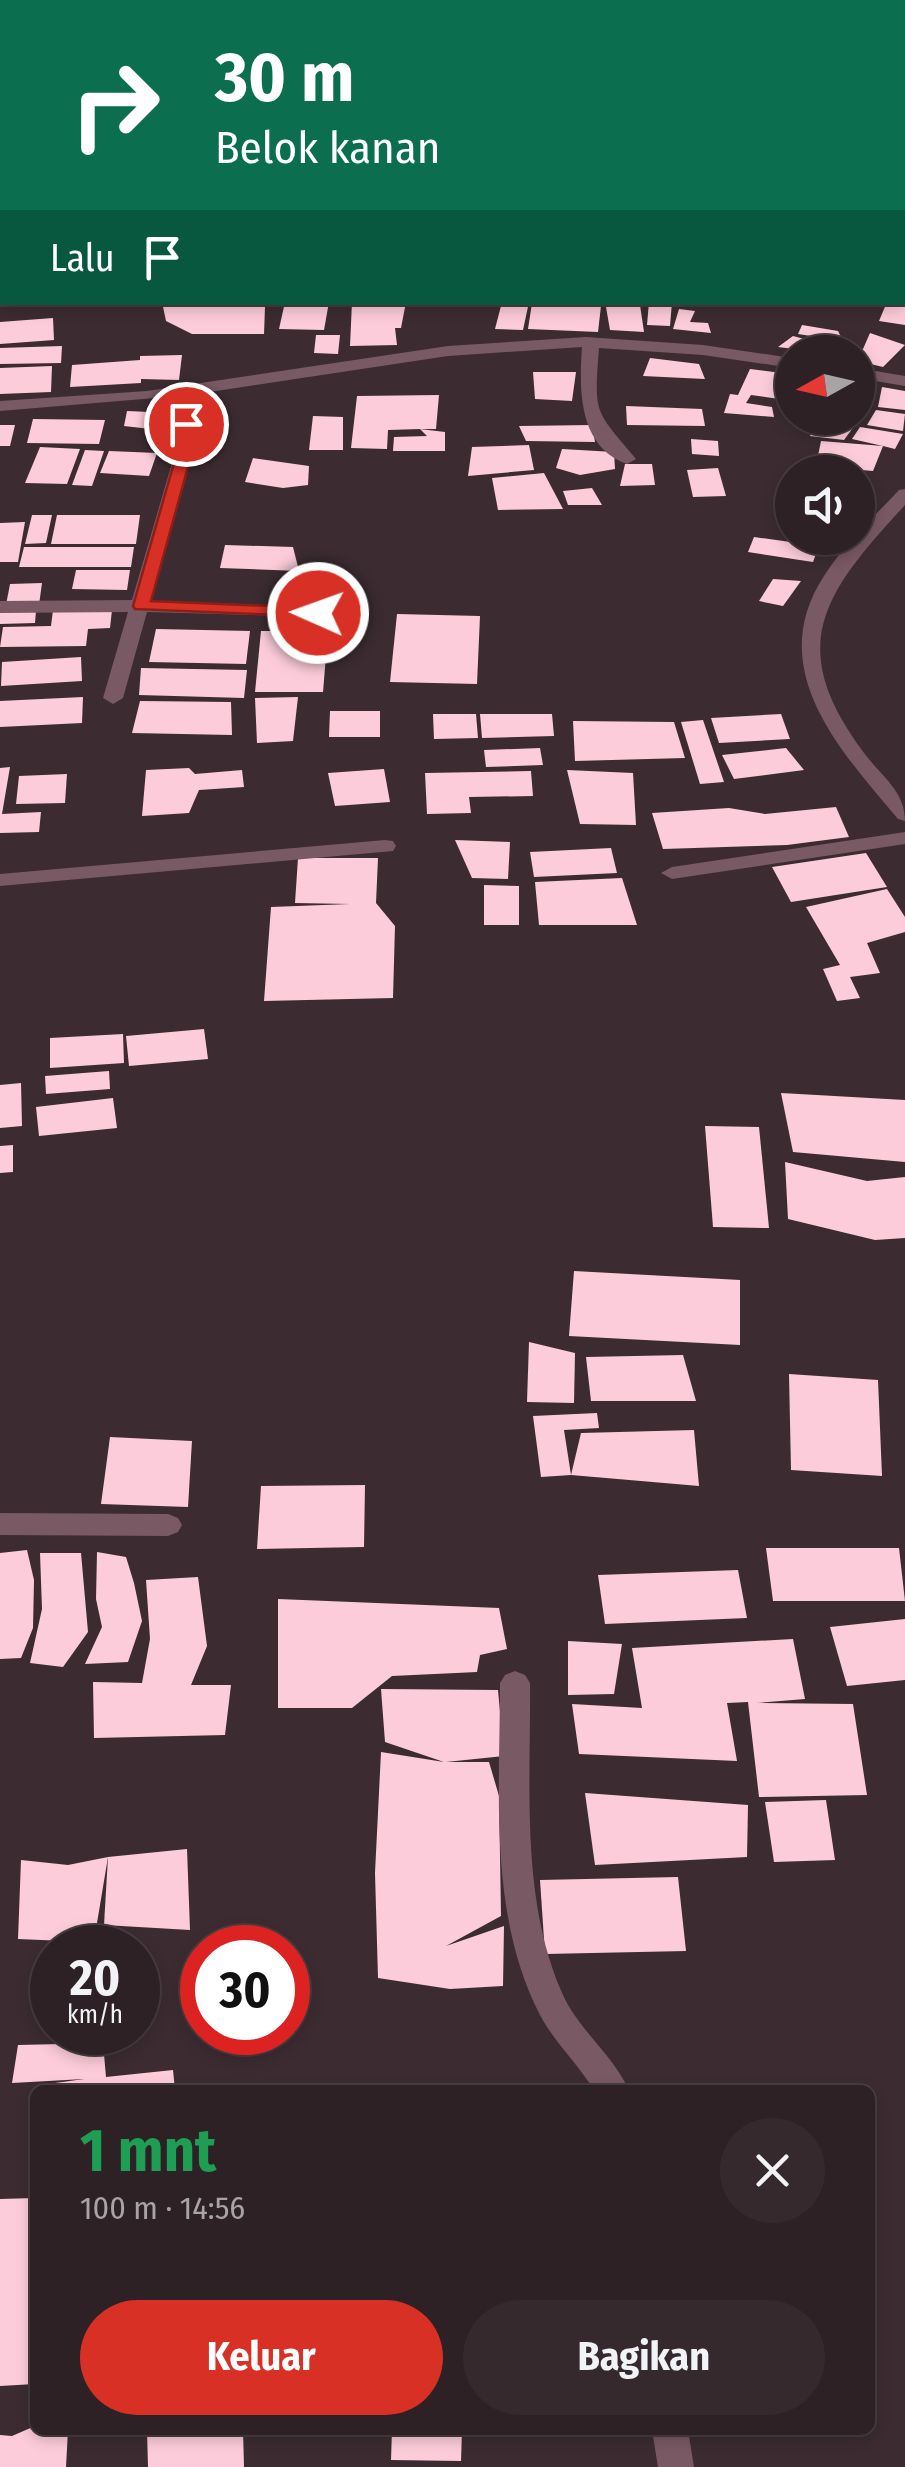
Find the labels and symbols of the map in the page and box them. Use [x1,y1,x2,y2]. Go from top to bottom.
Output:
north arrow [775,335,875,435]
pin [144,382,229,467]
position arrow [266,561,370,665]
speed limit sign: 30 [180,1925,310,2055]

